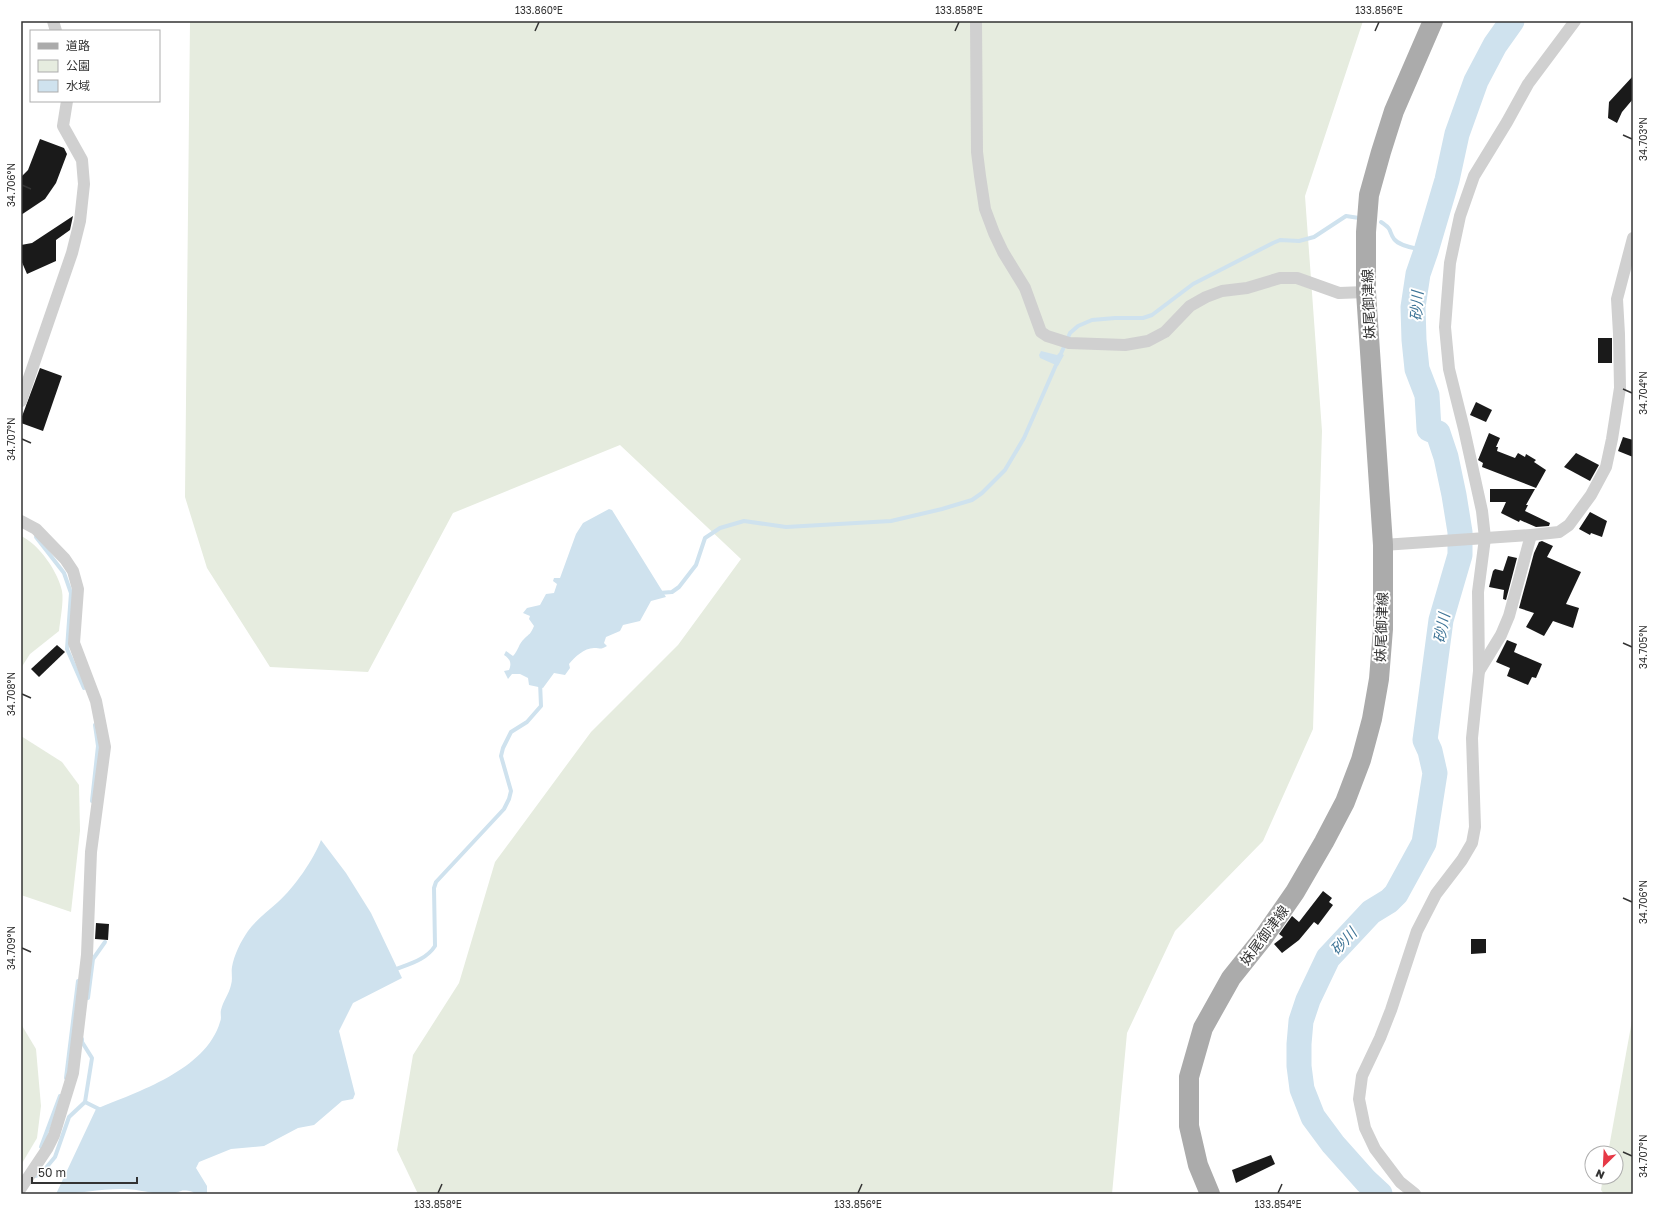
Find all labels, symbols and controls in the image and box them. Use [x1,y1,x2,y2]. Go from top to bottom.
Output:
text: 133.860°E [515,4,563,16]
text: 133.858°E [935,4,983,16]
text: 133.856°E [1355,4,1403,16]
legend [30,30,160,102]
text: 道路 [66,38,90,53]
text: 公園 [66,58,90,73]
text: 水域 [66,78,90,93]
text: 34.703°N [1637,117,1649,161]
text: 34.706°N [5,163,17,207]
street label: 妹尾御津線 [1358,269,1378,339]
water label: 砂川 [1406,289,1426,321]
text: 34.704°N [1637,371,1649,415]
text: 34.707°N [5,417,17,461]
street label: 妹尾御津線 [1371,592,1391,662]
water label: 砂川 [1430,610,1453,644]
text: 34.705°N [1637,625,1649,669]
text: 34.708°N [5,672,17,716]
text: 34.706°N [1637,880,1649,924]
street label: 妹尾御津線 [1236,902,1292,968]
water label: 砂川 [1326,922,1361,958]
text: 34.709°N [5,926,17,970]
text: 34.707°N [1637,1134,1649,1178]
north arrow [1584,1145,1624,1185]
scale bar [32,1159,137,1185]
text: 50 m [38,1165,66,1180]
text: N [1593,1167,1606,1182]
text: 133.858°E [414,1198,462,1210]
text: 133.856°E [834,1198,882,1210]
text: 133.854°E [1254,1198,1302,1210]

